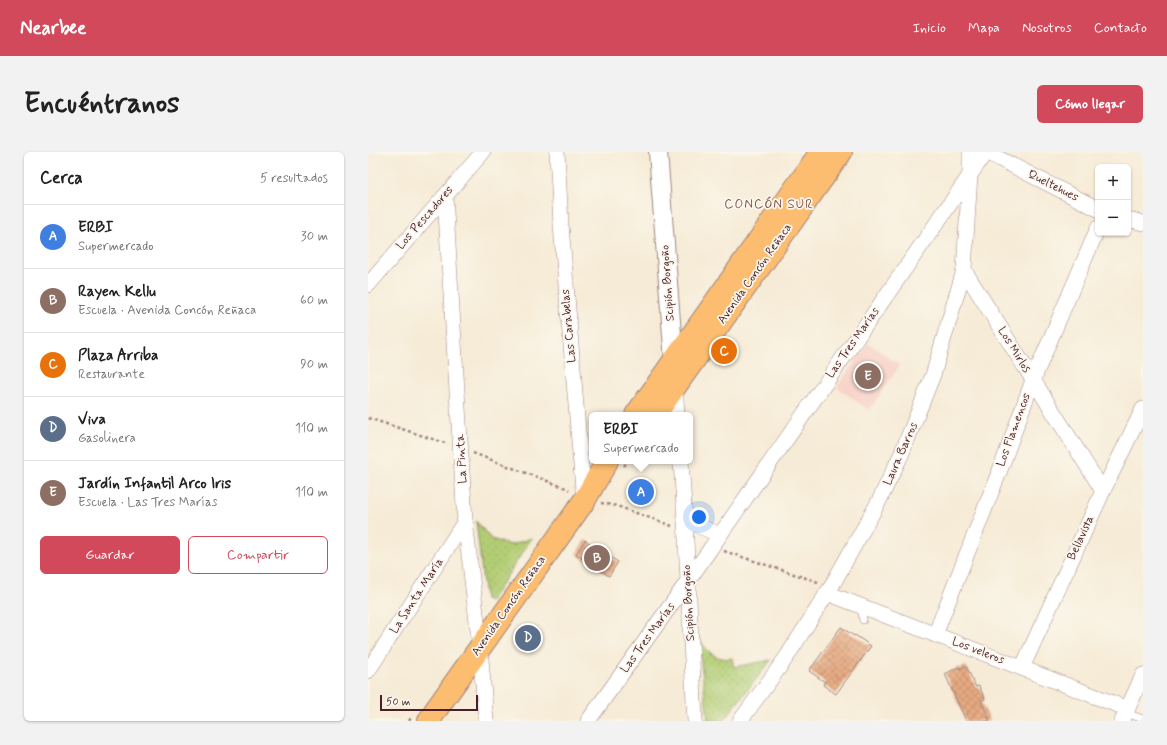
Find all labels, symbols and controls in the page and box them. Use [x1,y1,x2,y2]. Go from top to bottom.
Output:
text: Nearbee [20,16,86,41]
text: Inicio [913,19,946,37]
text: Mapa [968,19,1000,37]
text: Nosotros [1022,19,1072,37]
text: Contacto [1094,19,1147,37]
button: Cómo llegar [1037,85,1143,123]
text: Encuéntranos [24,86,180,123]
map controls [1095,164,1131,236]
button: + [1095,164,1131,200]
street label: Queltehues [1025,166,1081,206]
text: Cerca [40,167,83,189]
text: 5 resultados [260,170,328,187]
street label: Los Pescadores [393,183,457,253]
district label: CONCÓN SUR [724,196,814,213]
button: − [1095,200,1131,236]
text: ERBI [78,218,113,238]
street label: Avenida Concón Reñaca [714,221,796,327]
text: A [49,228,57,245]
text: 30 m [301,228,328,245]
text: Supermercado [78,238,154,255]
street label: Scipión Borgoño [657,244,679,322]
text: Rayen Kellu [78,282,156,302]
street label: Las Carabelas [558,289,580,363]
text: B [49,292,57,309]
text: 60 m [300,292,328,309]
text: Escuela · Avenida Concón Reñaca [78,302,256,319]
street label: Las Tres Marías [823,304,884,382]
street label: Los Mirlos [994,324,1035,376]
pin: C [711,336,737,366]
text: Plaza Arriba [78,346,158,366]
text: C [48,356,58,373]
text: 90 m [300,356,328,373]
pin: E [855,361,881,391]
text: Restaurante [78,366,145,383]
street label: Los Flamencos [993,391,1035,469]
text: Viva [78,410,106,430]
popup [589,412,693,464]
street label: Laura Barros [880,419,922,488]
text: D [49,420,57,437]
text: 110 m [295,420,328,437]
text: ERBI [603,420,639,440]
text: Gasolinera [78,430,136,447]
street label: La Pinta [453,433,471,484]
text: Supermercado [603,440,679,457]
text: Jardín Infantil Arco Iris [78,474,231,494]
pin: A [628,477,654,507]
text: E [49,484,57,501]
text: 110 m [295,484,328,501]
text: Escuela · Las Tres Marías [78,494,217,511]
your location [689,507,709,527]
street label: Bellavista [1064,513,1098,563]
button: Guardar [40,536,180,574]
button: Compartir [188,536,328,574]
pin: B [584,543,610,573]
street label: Avenida Concón Reñaca [468,553,550,659]
street label: La Santa María [386,555,448,637]
street label: Scipión Borgoño [679,564,699,642]
street label: Las Tres Marías [617,599,679,676]
pin: D [515,623,541,653]
street label: Los veleros [949,634,1007,669]
scale bar [380,693,478,712]
text: 50 m [386,695,411,709]

